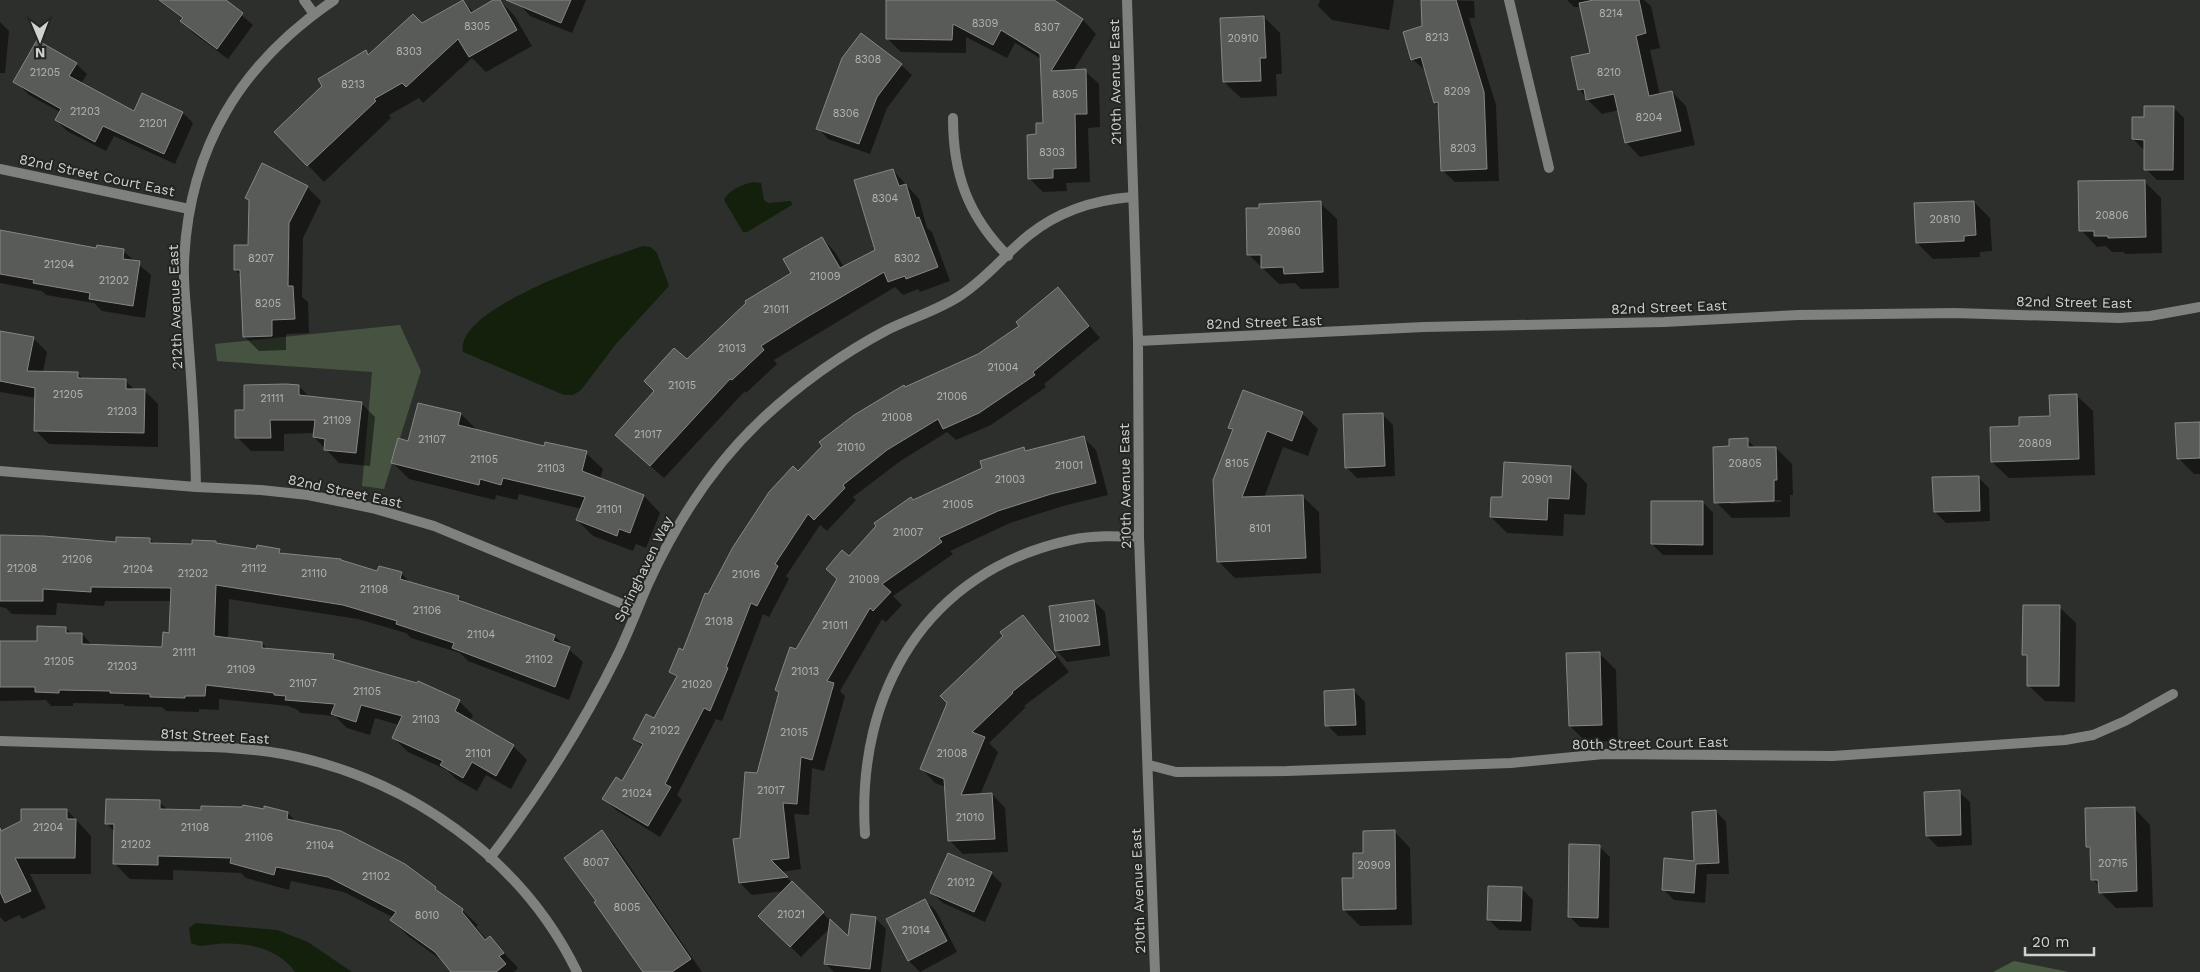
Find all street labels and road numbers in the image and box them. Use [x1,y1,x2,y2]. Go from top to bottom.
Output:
street label: 210th Avenue East [1106,19,1124,145]
street label: 82nd Street Court East [18,151,176,199]
street label: 212th Avenue East [165,244,185,370]
street label: 82nd Street East [2016,293,2132,311]
street label: 82nd Street East [1611,297,1727,317]
street label: 82nd Street East [1206,312,1322,332]
street label: 210th Avenue East [1116,423,1134,549]
street label: 82nd Street East [287,471,404,511]
street label: Springhaven Way [610,513,676,624]
street label: 81st Street East [160,725,270,747]
street label: 80th Street Court East [1572,734,1728,752]
street label: 210th Avenue East [1128,828,1148,954]

